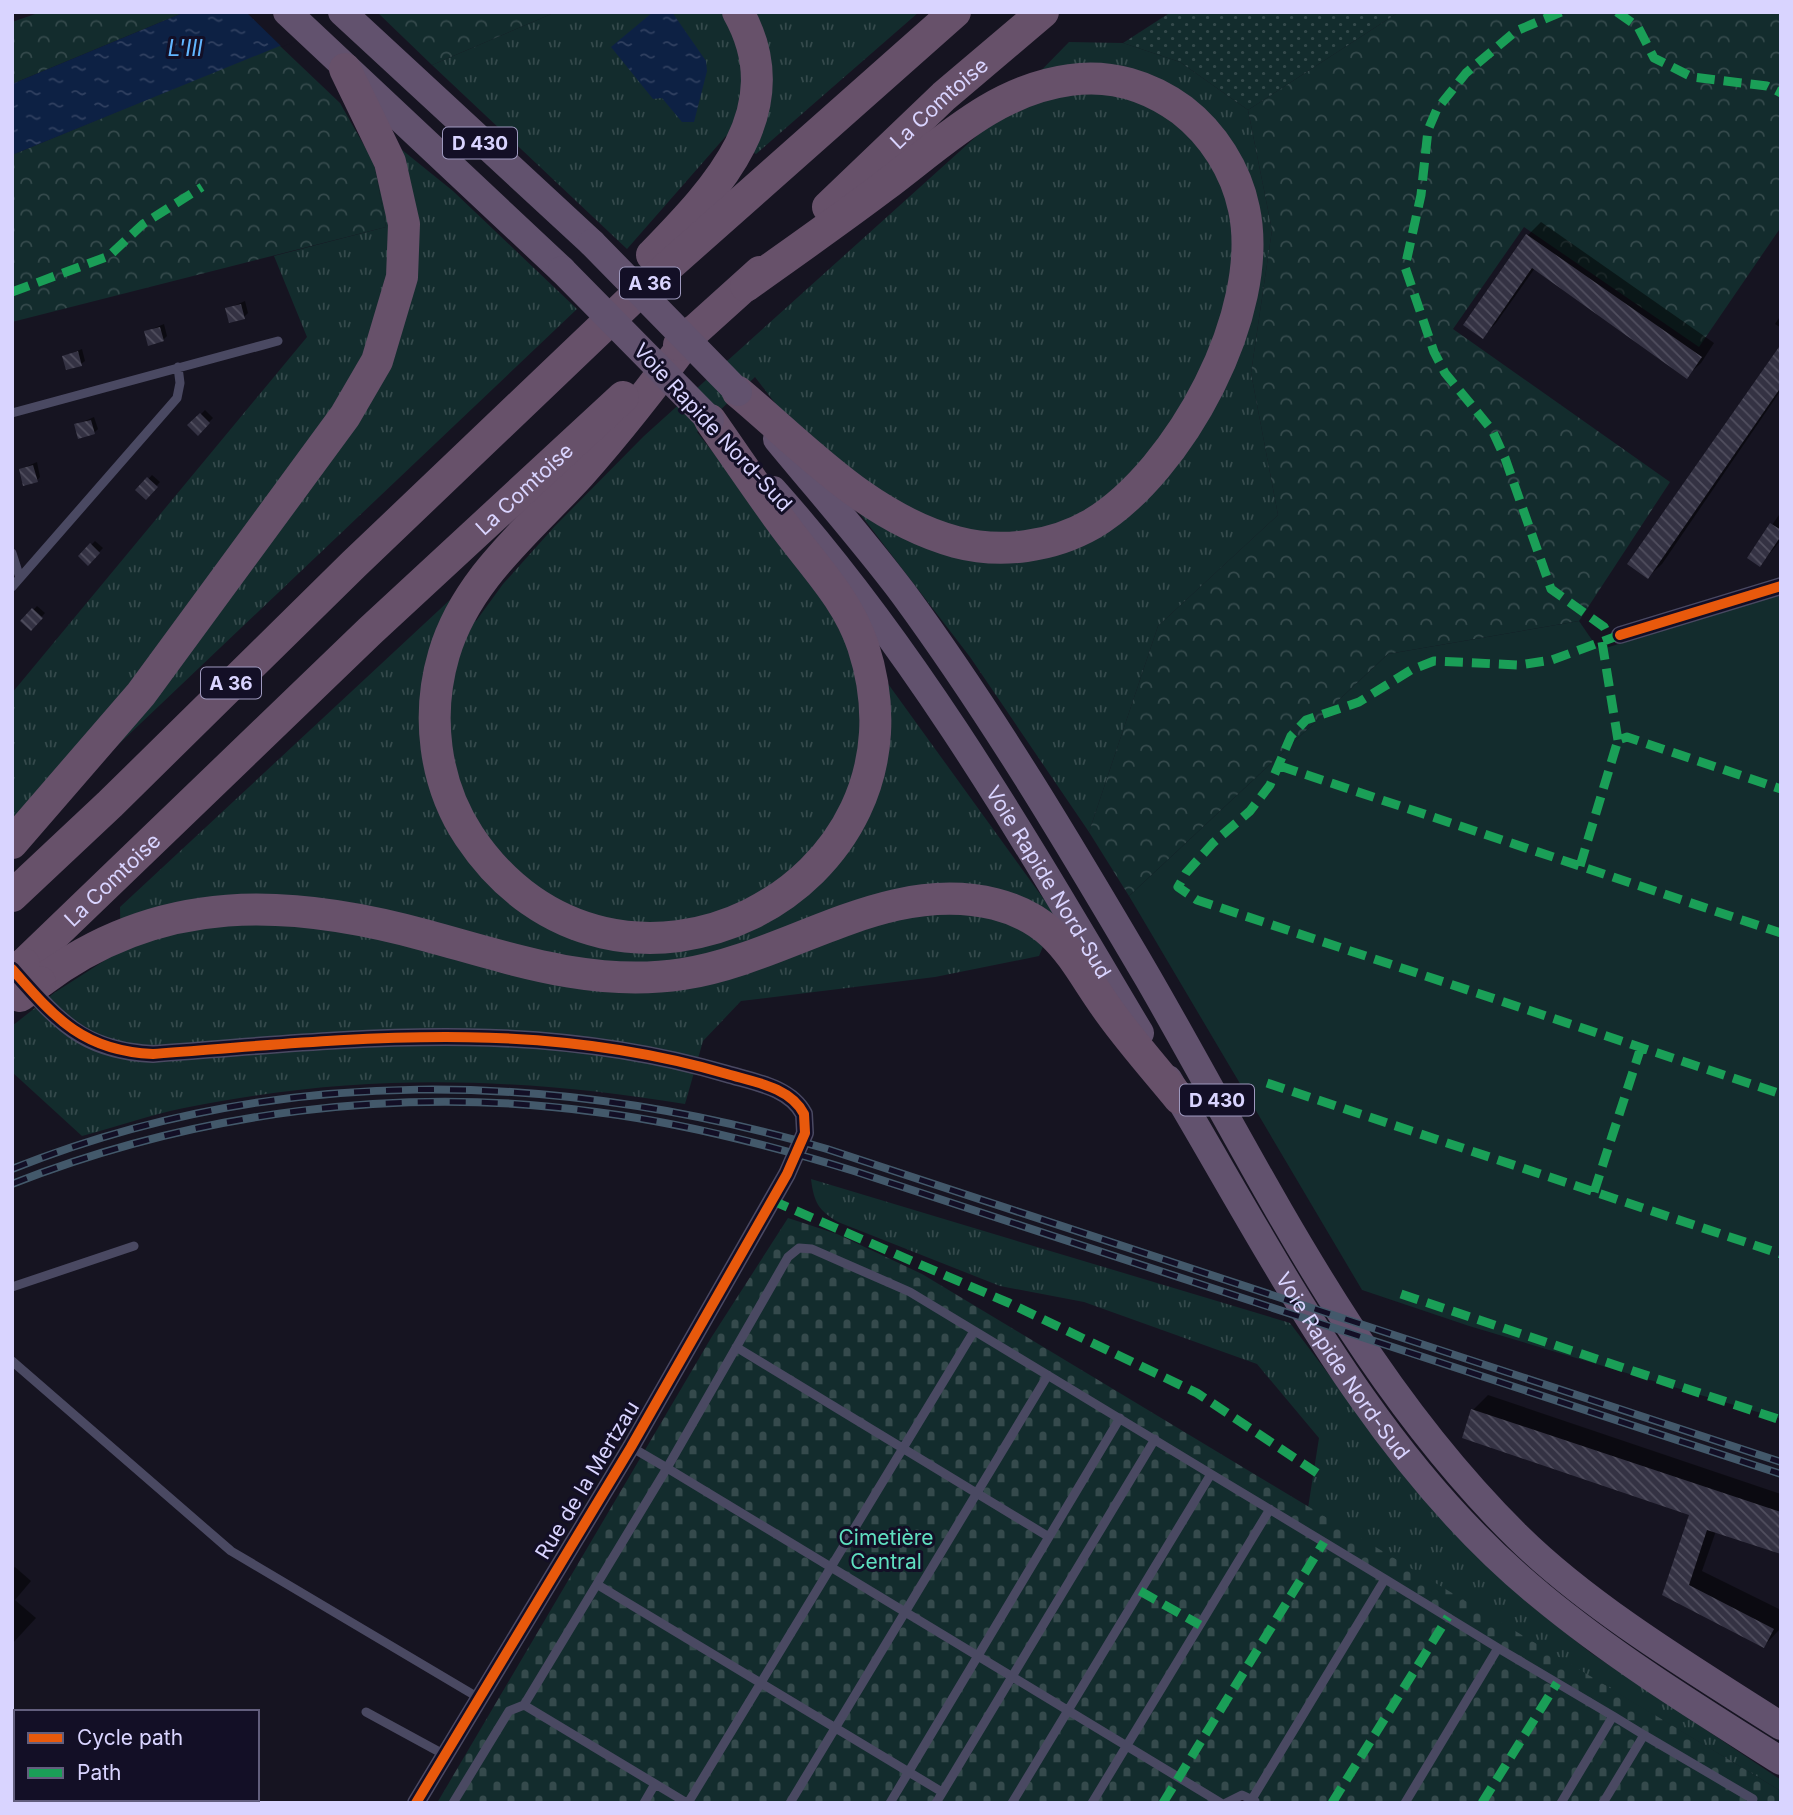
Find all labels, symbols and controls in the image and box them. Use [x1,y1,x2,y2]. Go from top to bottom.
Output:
water label: L'Ill [167,34,203,62]
street label: La Comtoise [885,52,993,154]
road number: D 430 [443,127,517,158]
road number: A 36 [620,268,680,298]
street label: Voie Rapide Nord-Sud [629,338,797,516]
street label: La Comtoise [470,437,578,540]
road number: A 36 [201,668,261,698]
street label: Voie Rapide Nord-Sud [981,781,1117,983]
street label: La Comtoise [59,828,165,931]
road number: D 430 [1180,1084,1254,1116]
street label: Voie Rapide Nord-Sud [1271,1267,1415,1464]
street label: Rue de la Mertzau [530,1396,644,1564]
park label: Cimetière Central [838,1525,934,1574]
legend [14,1710,259,1801]
text: Cycle path [77,1725,183,1750]
text: Path [77,1760,122,1785]

